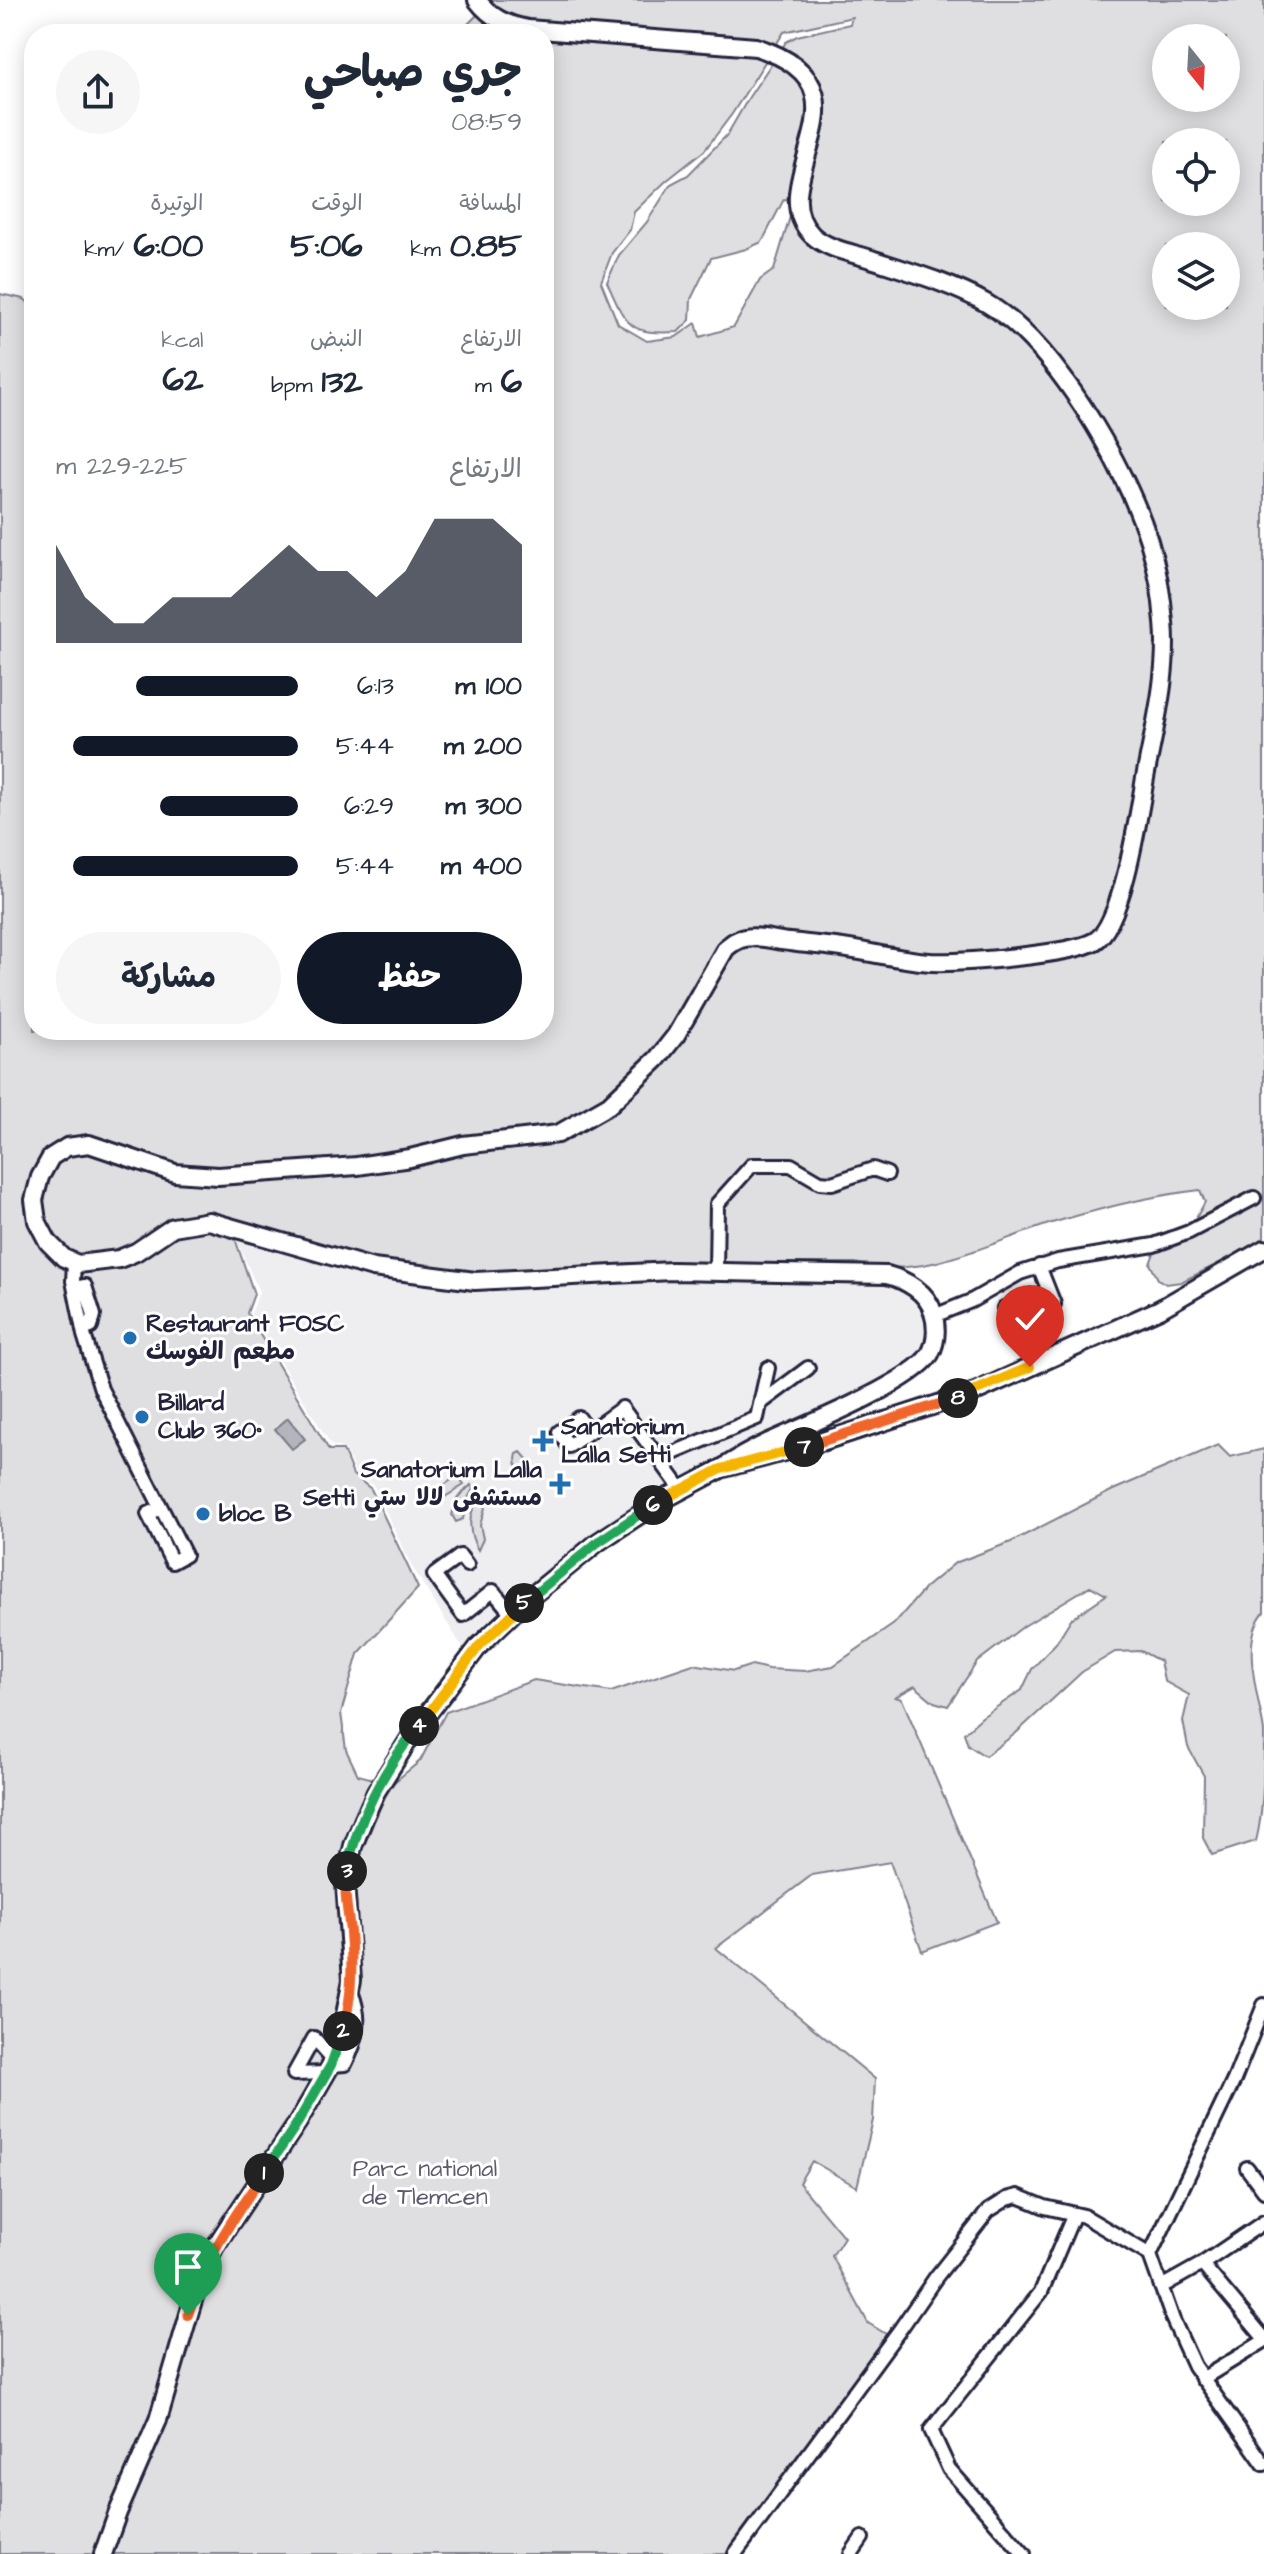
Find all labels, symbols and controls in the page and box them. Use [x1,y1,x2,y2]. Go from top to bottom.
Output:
north arrow [1152,24,1240,112]
map controls [1152,24,1240,320]
text: جري صباحي [303,43,522,104]
button: share [56,50,140,134]
text: 08:59 [451,104,522,140]
button: locate [1152,128,1240,216]
text: الوتيرة [150,188,203,219]
text: الوقت [311,188,363,219]
text: المسافة [459,188,522,219]
text: 6:00 [133,222,203,270]
text: 5:06 [290,222,363,270]
text: 0.85 [450,222,522,270]
button: layers [1152,232,1240,320]
text: /km [84,234,133,265]
text: km [410,234,450,265]
text: النبض [310,324,363,355]
text: الارتفاع [460,324,522,355]
text: kcal [161,325,203,356]
text: 62 [163,356,203,404]
text: 132 [322,358,363,406]
text: 6 [501,358,522,406]
text: bpm [271,370,322,401]
text: m [475,370,501,401]
text: 225–229 m [56,448,187,484]
text: الارتفاع [449,451,522,487]
text: 6:13 [357,668,394,704]
text: 100 m [455,668,522,704]
text: 5:44 [336,728,394,764]
text: 200 m [444,728,522,764]
text: 6:29 [344,788,394,824]
text: 300 m [445,788,522,824]
text: 5:44 [336,848,394,884]
text: 400 m [441,848,522,884]
button: مشاركة [56,932,281,1024]
button: حفظ [297,932,522,1024]
pin [996,1285,1064,1367]
icon: check [1008,1297,1052,1341]
place label: Restaurant FOSC مطعم الفوسك [146,1307,344,1369]
marker: Restaurant FOSC مطعم الفوسك [121,1329,139,1347]
pin: 8 [938,1378,978,1418]
text: 8 [951,1382,965,1413]
place label: Billard Club 360° [158,1386,262,1448]
marker: Billard Club 360° [133,1408,151,1426]
place label: Sanatorium Lalla Setti [560,1410,684,1472]
pin: 7 [784,1427,824,1467]
marker: Sanatorium Lalla Setti [532,1430,554,1452]
text: 7 [797,1431,811,1462]
place label: Sanatorium Lalla Setti مستشفى لالا ستي [302,1453,543,1518]
marker: Sanatorium Lalla Setti مستشفى لالا ستي [549,1473,571,1495]
pin: 6 [633,1485,673,1525]
text: 6 [646,1489,660,1520]
place label: bloc B [219,1497,293,1531]
marker: bloc B [194,1505,212,1523]
pin: 5 [504,1583,544,1623]
text: 5 [516,1587,532,1618]
pin: 4 [399,1706,439,1746]
text: 4 [412,1710,426,1741]
pin: 3 [327,1851,367,1891]
text: 3 [341,1855,353,1886]
pin: 2 [323,2011,363,2051]
text: 2 [337,2015,349,2046]
park label: Parc national de Tlemcen [353,2152,497,2214]
pin: 1 [244,2153,284,2193]
text: 1 [263,2157,265,2188]
pin [154,2233,222,2315]
icon: arrive [166,2245,210,2289]

